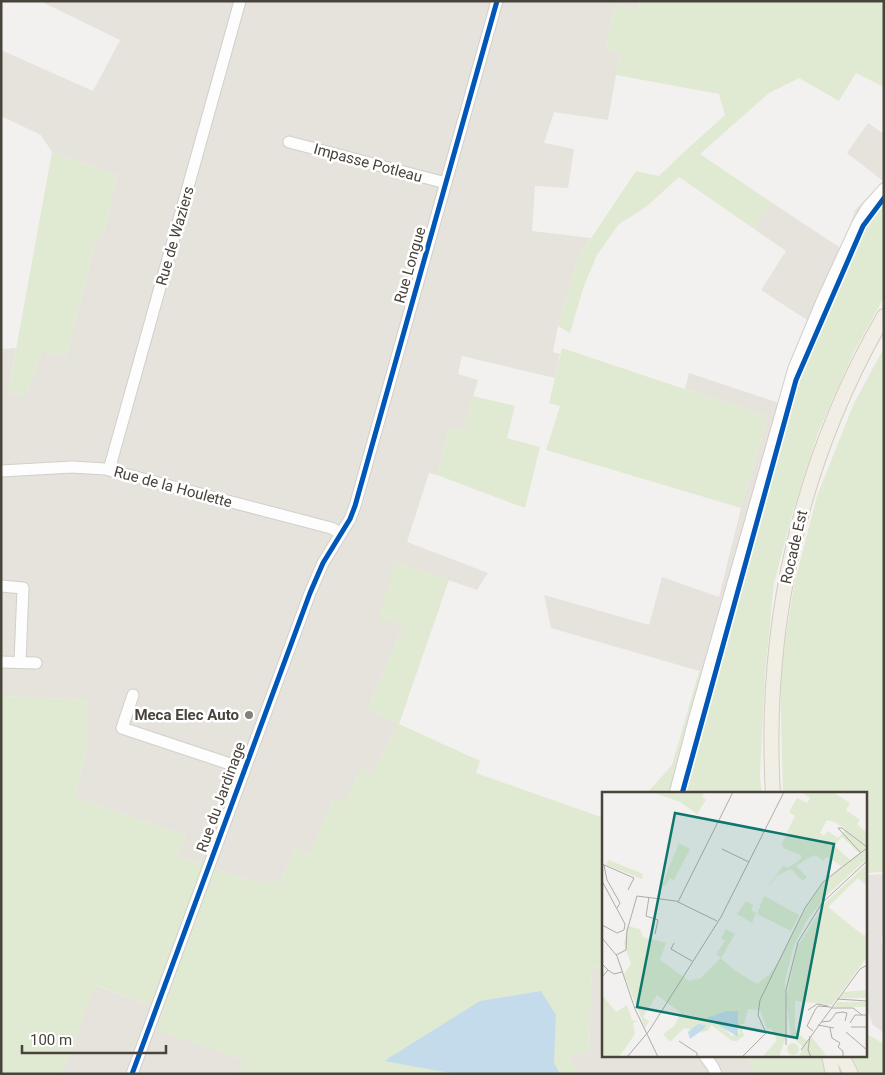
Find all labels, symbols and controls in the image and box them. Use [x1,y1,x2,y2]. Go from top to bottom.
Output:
street label: Impasse Potleau [312,140,424,186]
street label: Rue de Waziers [152,184,198,288]
street label: Rue Longue [390,225,430,305]
street label: Rue de la Houlette [112,463,234,511]
street label: Rocade Est [777,508,811,586]
place label: Meca Elec Auto [134,706,239,724]
marker: Meca Elec Auto [243,709,255,721]
street label: Rue du Jardinage [193,739,249,855]
inset map [602,792,868,1058]
scale bar [22,1022,166,1054]
text: 100 m [30,1031,72,1049]

